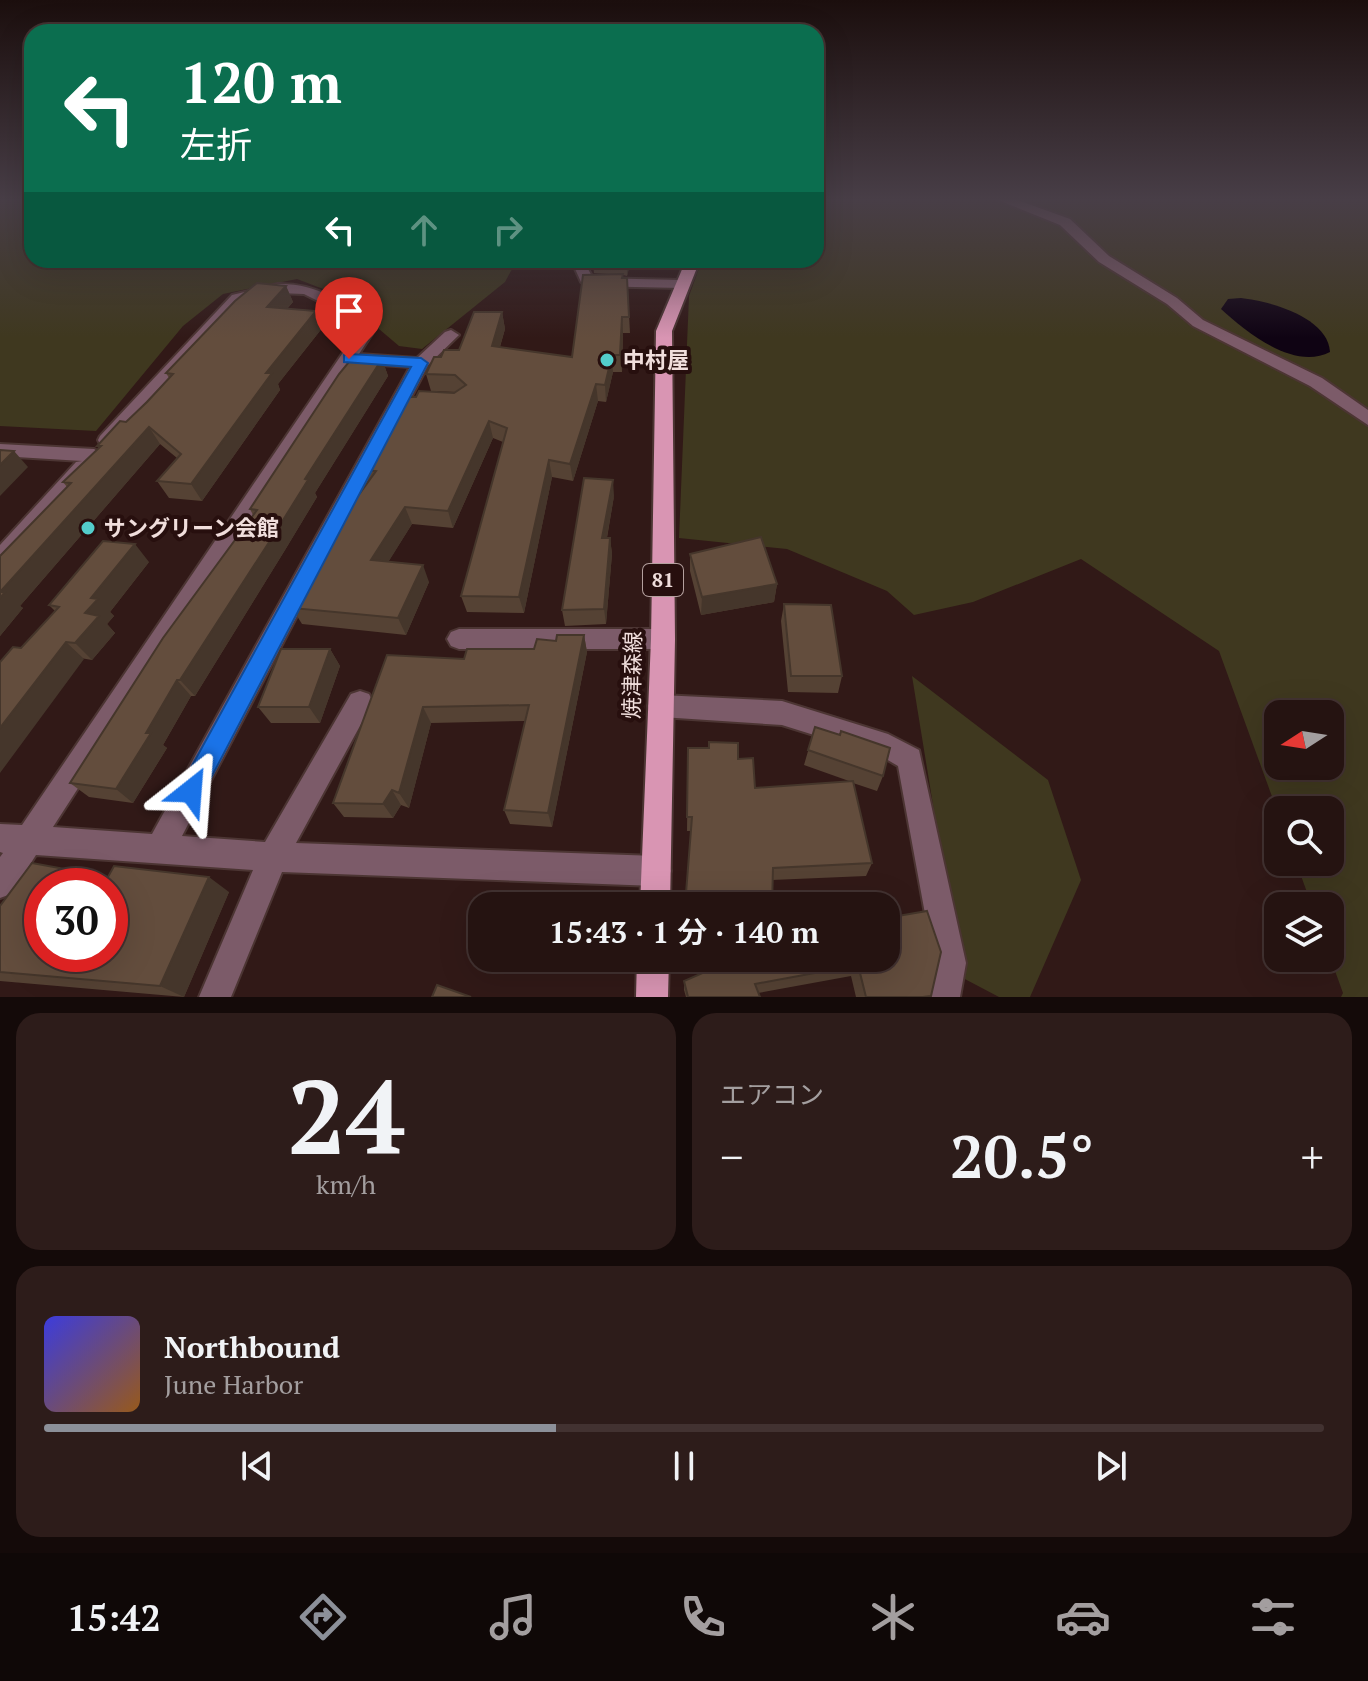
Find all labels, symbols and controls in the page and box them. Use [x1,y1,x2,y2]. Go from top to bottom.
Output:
text: 120 m [180,45,342,119]
icon: left [48,56,152,160]
text: 左折 [180,121,252,168]
icon: left [318,208,362,252]
icon: ahead [402,208,446,252]
icon: right [486,208,530,252]
pin [315,277,383,359]
icon: arrive [327,289,371,333]
place label: 中村屋 [623,345,689,374]
marker: 中村屋 [598,351,616,369]
place label: サングリーン会館 [104,513,279,542]
marker: サングリーン会館 [79,519,97,537]
road number: 81 [643,564,683,596]
street label: 焼津森線 [616,631,647,719]
north arrow [1264,700,1344,780]
map controls [1264,700,1344,972]
position arrow [149,749,233,833]
button: search [1264,796,1344,876]
speed limit sign: 30 [24,868,128,972]
button: layers [1264,892,1344,972]
text: 15:43 · 1 分 · 140 m [549,912,819,952]
text: 24 [287,1046,405,1184]
text: エアコン [720,1077,824,1111]
text: 20.5° [950,1116,1094,1195]
text: − [720,1127,743,1186]
text: + [1301,1127,1324,1186]
text: km/h [316,1167,376,1201]
text: Northbound [164,1327,340,1367]
text: June Harbor [164,1367,303,1401]
icon: previous [235,1444,279,1488]
icon: pause [662,1444,706,1488]
icon: next [1089,1444,1133,1488]
icon: directions [295,1589,351,1645]
icon: music [485,1589,541,1645]
icon: phone [675,1589,731,1645]
icon: climate [865,1589,921,1645]
icon: car [1055,1589,1111,1645]
icon: filters [1245,1589,1301,1645]
text: 15:42 [67,1594,161,1641]

